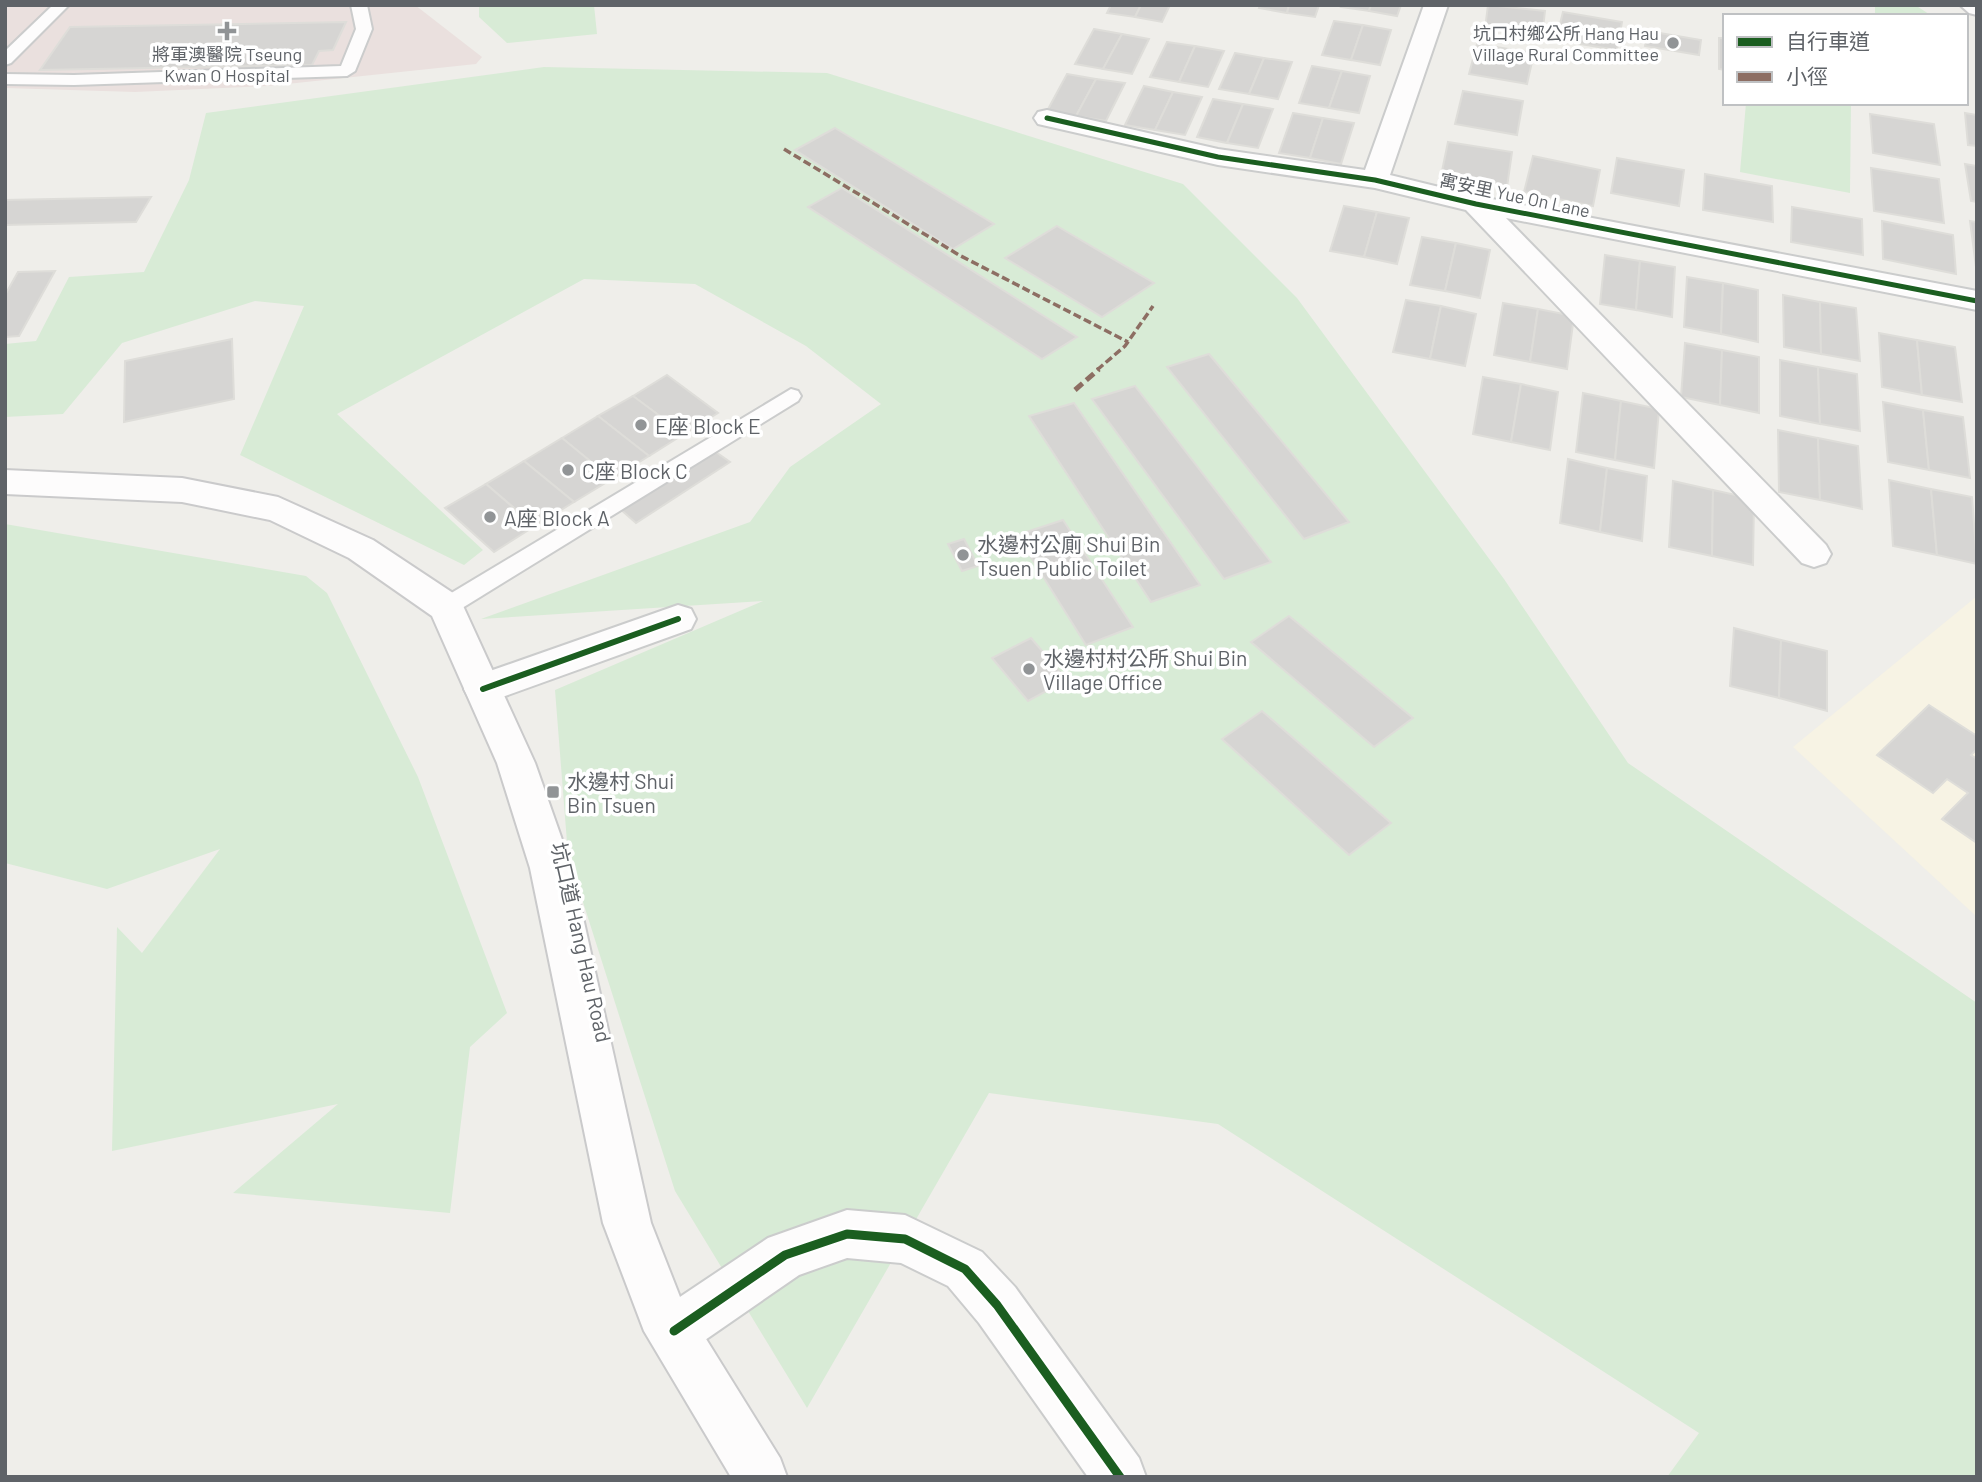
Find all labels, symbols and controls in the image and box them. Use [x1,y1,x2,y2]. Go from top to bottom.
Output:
legend [1723,14,1968,105]
marker: 將軍澳醫院 Tseung Kwan O Hospital [217,21,237,41]
place label: 坑口村鄉公所 Hang Hau Village Rural Committee [1472,22,1659,65]
text: 自行車道 [1786,28,1870,53]
marker: 坑口村鄉公所 Hang Hau Village Rural Committee [1665,35,1681,51]
place label: 將軍澳醫院 Tseung Kwan O Hospital [152,43,302,86]
text: 小徑 [1786,63,1828,88]
street label: 寓安里 Yue On Lane [1438,168,1592,222]
place label: E座 Block E [655,413,761,438]
marker: E座 Block E [633,417,649,433]
place label: C座 Block C [582,458,688,483]
marker: C座 Block C [560,462,576,478]
place label: A座 Block A [504,505,610,530]
marker: A座 Block A [482,509,498,525]
place label: 水邊村公廁 Shui Bin Tsuen Public Toilet [977,531,1160,580]
marker: 水邊村公廁 Shui Bin Tsuen Public Toilet [955,547,971,563]
place label: 水邊村村公所 Shui Bin Village Office [1043,645,1247,694]
marker: 水邊村村公所 Shui Bin Village Office [1021,661,1037,677]
place label: 水邊村 Shui Bin Tsuen [567,768,674,817]
marker: 水邊村 Shui Bin Tsuen [545,784,561,800]
street label: 坑口道 Hang Hau Road [547,839,617,1045]

